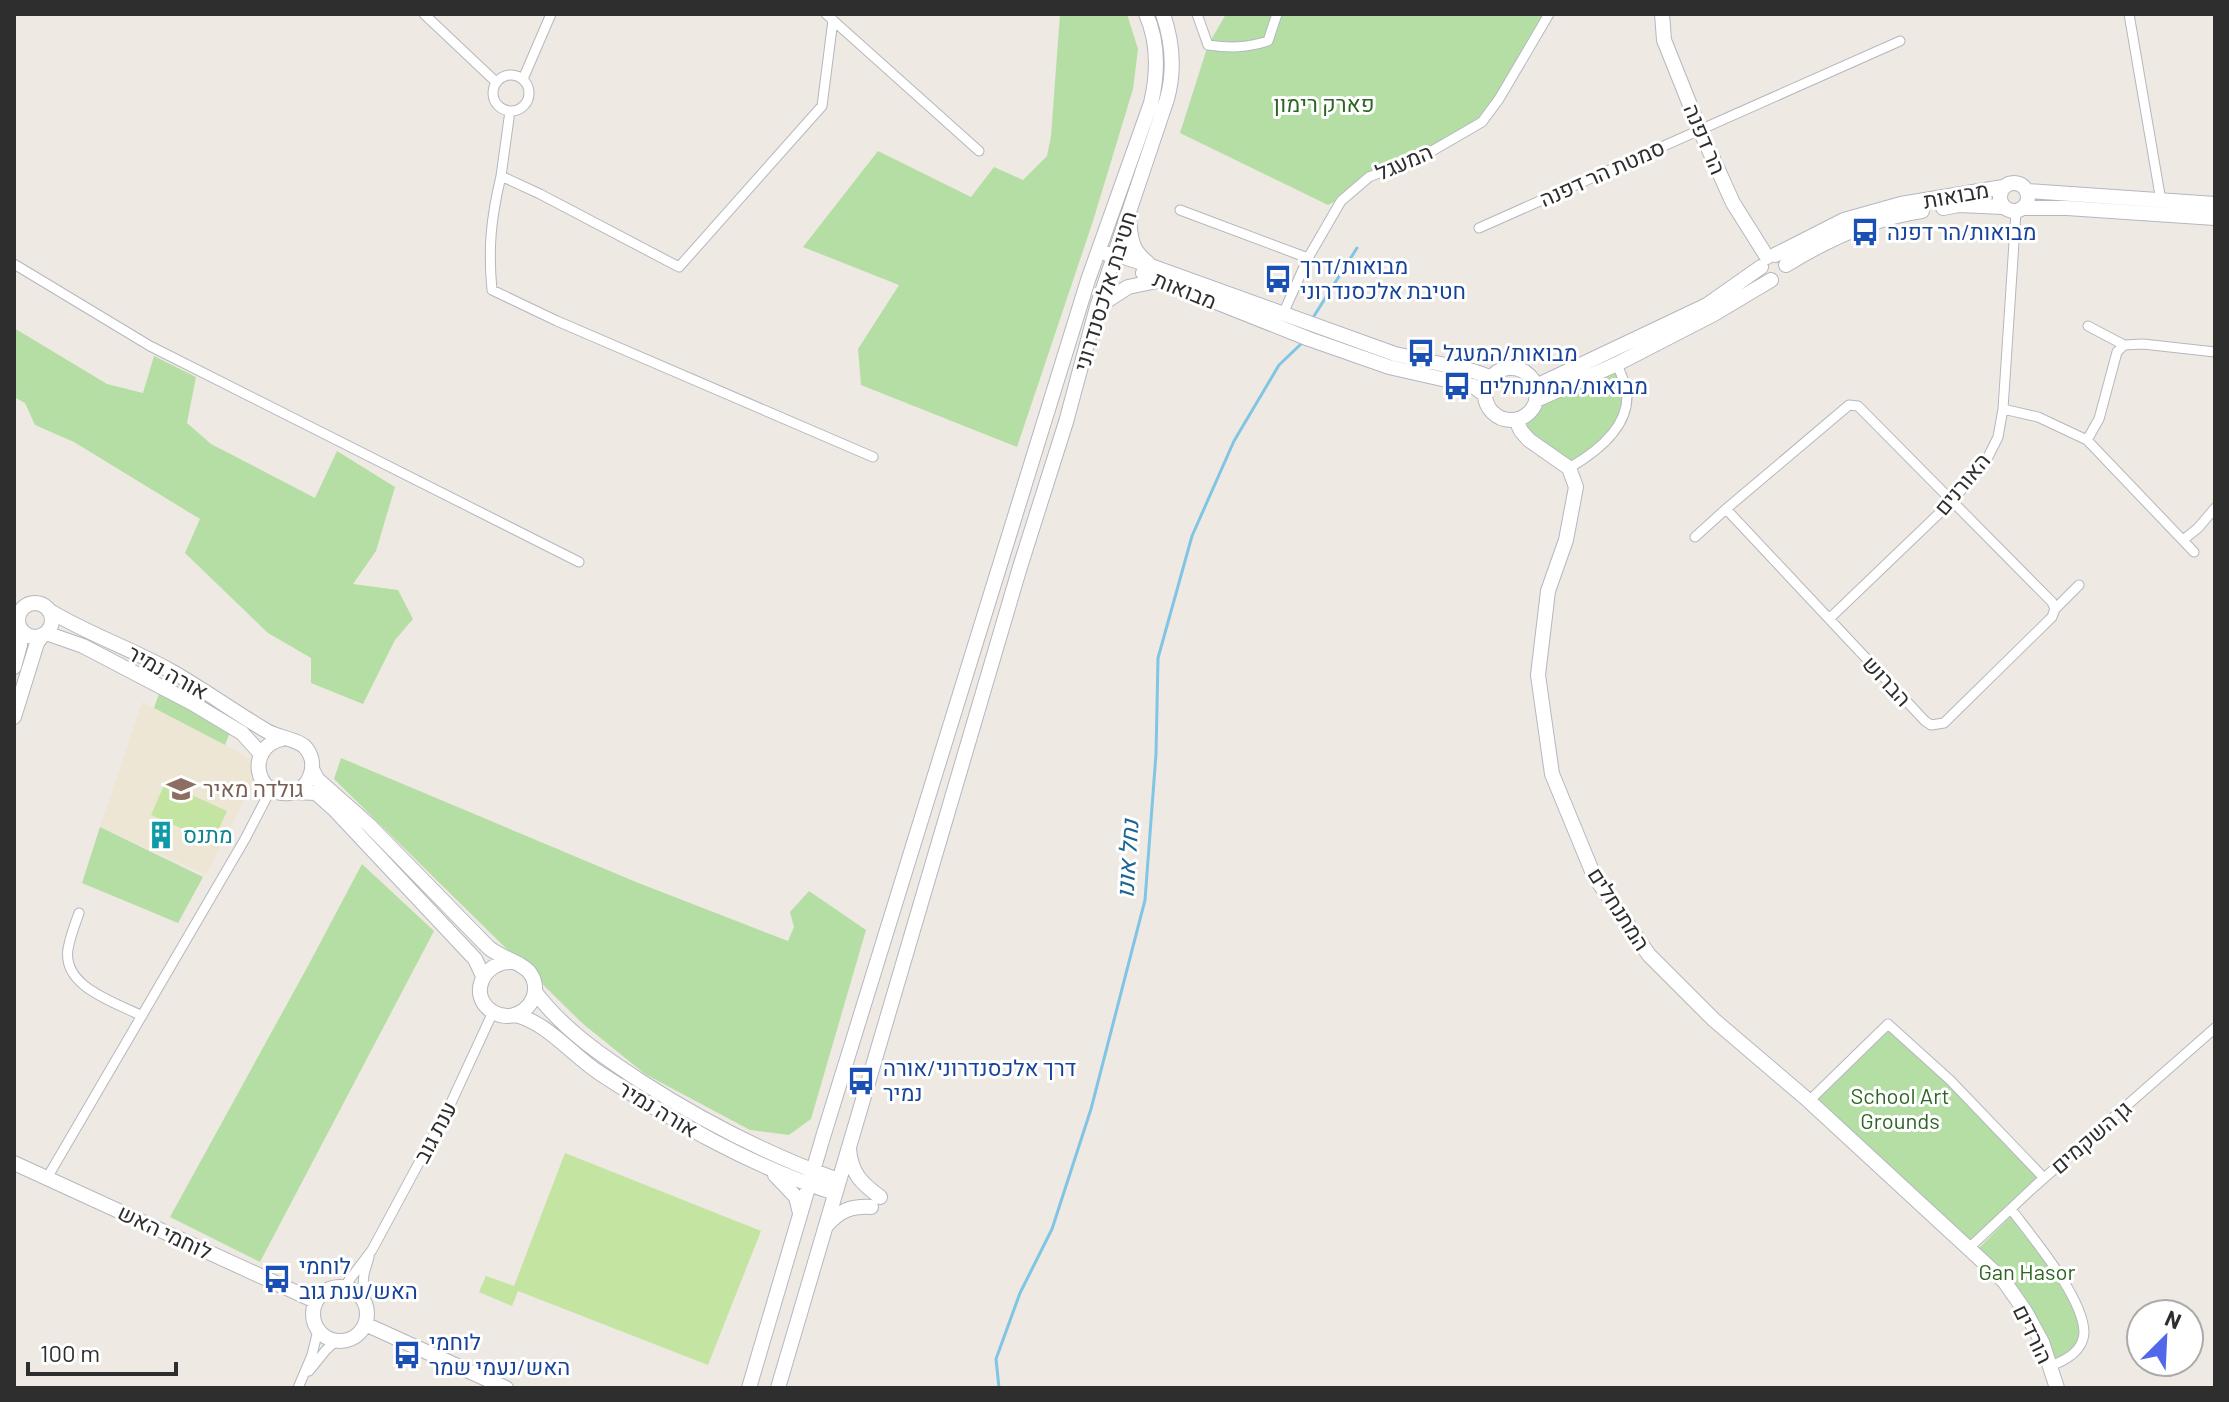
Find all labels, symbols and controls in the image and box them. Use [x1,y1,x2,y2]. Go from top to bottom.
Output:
park label: פארק רימון [1274,90,1374,116]
street label: הר דפנה [1679,99,1732,178]
street label: סמטת הר דפנה [1535,133,1668,211]
street label: המעגל [1371,138,1436,185]
street label: מבואות [1921,175,1991,213]
street label: חטיבת אלכסנדרוני [1067,208,1141,374]
bus stop icon: מבואות/הר דפנה [1850,217,1880,247]
place label: מבואות/הר דפנה [1887,218,2036,244]
place label: מבואות/דרך חטיבת אלכסנדרוני [1300,252,1466,303]
bus stop icon: מבואות/דרך חטיבת אלכסנדרוני [1263,264,1293,294]
street label: מבואות [1150,265,1221,314]
bus stop icon: מבואות/המעגל [1406,338,1436,368]
place label: מבואות/המעגל [1443,339,1578,365]
bus stop icon: מבואות/המתנחלים [1442,371,1472,401]
place label: מבואות/המתנחלים [1479,372,1648,398]
street label: האורנים [1928,447,1995,520]
street label: אורה נמיר [124,638,213,704]
street label: הברוש [1858,650,1917,711]
school or university icon: גולדה מאיר [166,774,196,804]
place label: גולדה מאיר [203,775,304,801]
water label: נחל אונו [1109,816,1144,899]
building icon: מתנס [146,820,176,850]
place label: מתנס [183,821,233,847]
street label: המתנחלים [1583,862,1656,955]
place label: דרך אלכסנדרוני/אורה נמיר [883,1054,1076,1105]
bus stop icon: דרך אלכסנדרוני/אורה נמיר [846,1066,876,1096]
street label: אורה נמיר [614,1074,703,1142]
park label: School Art Grounds [1850,1082,1950,1133]
street label: גן השקמים [2045,1094,2136,1178]
street label: ענת גוב [407,1097,461,1167]
street label: לוחמי האש [114,1198,217,1264]
place label: לוחמי האש/ענת גוב [299,1252,418,1303]
park label: Gan Hasor [1978,1258,2076,1284]
bus stop icon: לוחמי האש/ענת גוב [262,1264,292,1294]
north arrow [2125,1298,2205,1378]
street label: הורדים [2009,1300,2059,1367]
text: N [2162,1304,2186,1334]
scale bar [28,1326,176,1376]
place label: לוחמי האש/נעמי שמר [429,1328,570,1379]
text: 100 m [40,1338,100,1367]
bus stop icon: לוחמי האש/נעמי שמר [392,1340,422,1370]

